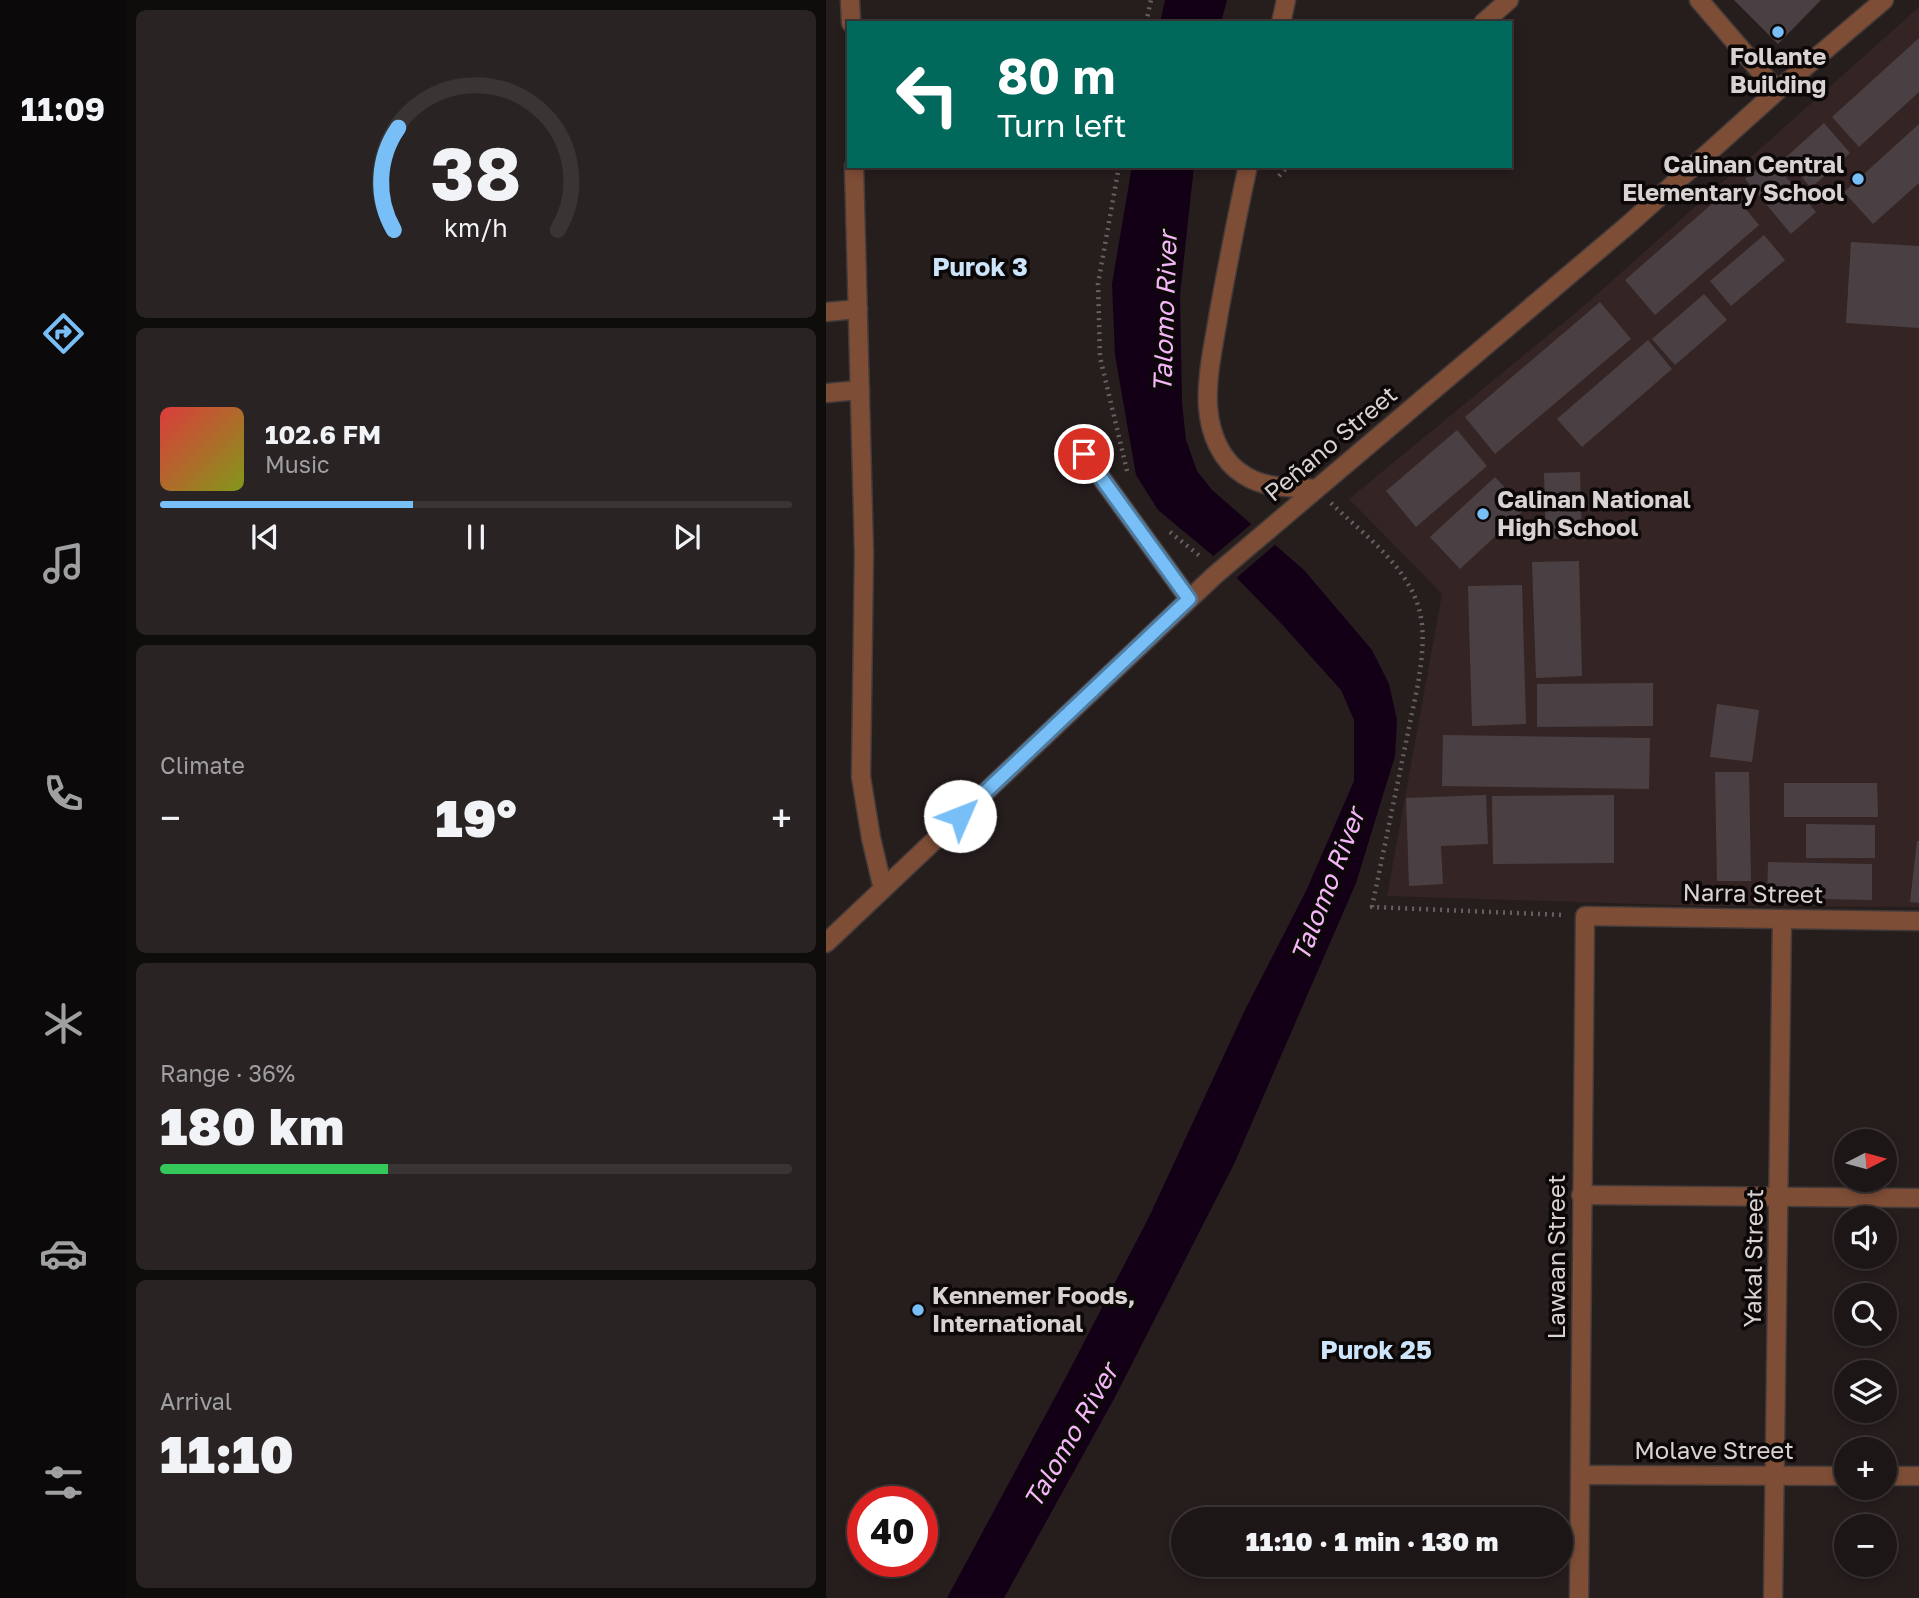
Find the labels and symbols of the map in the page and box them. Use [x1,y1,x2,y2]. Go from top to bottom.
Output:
marker: Follante Building [1770,24,1786,40]
place label: Follante Building [1730,41,1826,98]
place label: Calinan Central Elementary School [1622,149,1844,206]
marker: Calinan Central Elementary School [1850,171,1866,187]
water label: Talomo River [1146,227,1183,393]
district label: Purok 3 [932,251,1028,282]
street label: Peñano Street [1258,379,1402,507]
pin [1054,424,1114,484]
place label: Calinan National High School [1497,484,1691,541]
marker: Calinan National High School [1475,506,1491,522]
position arrow [923,779,997,853]
water label: Talomo River [1284,800,1372,966]
street label: Narra Street [1682,877,1824,908]
north arrow [1834,1129,1897,1192]
street label: Lawaan Street [1541,1174,1570,1340]
street label: Yakal Street [1737,1188,1768,1328]
place label: Kennemer Foods, International [932,1280,1136,1337]
marker: Kennemer Foods, International [910,1302,926,1318]
district label: Purok 25 [1320,1334,1432,1365]
water label: Talomo River [1017,1355,1126,1513]
street label: Molave Street [1634,1435,1794,1464]
speed limit sign: 40 [847,1486,938,1577]

